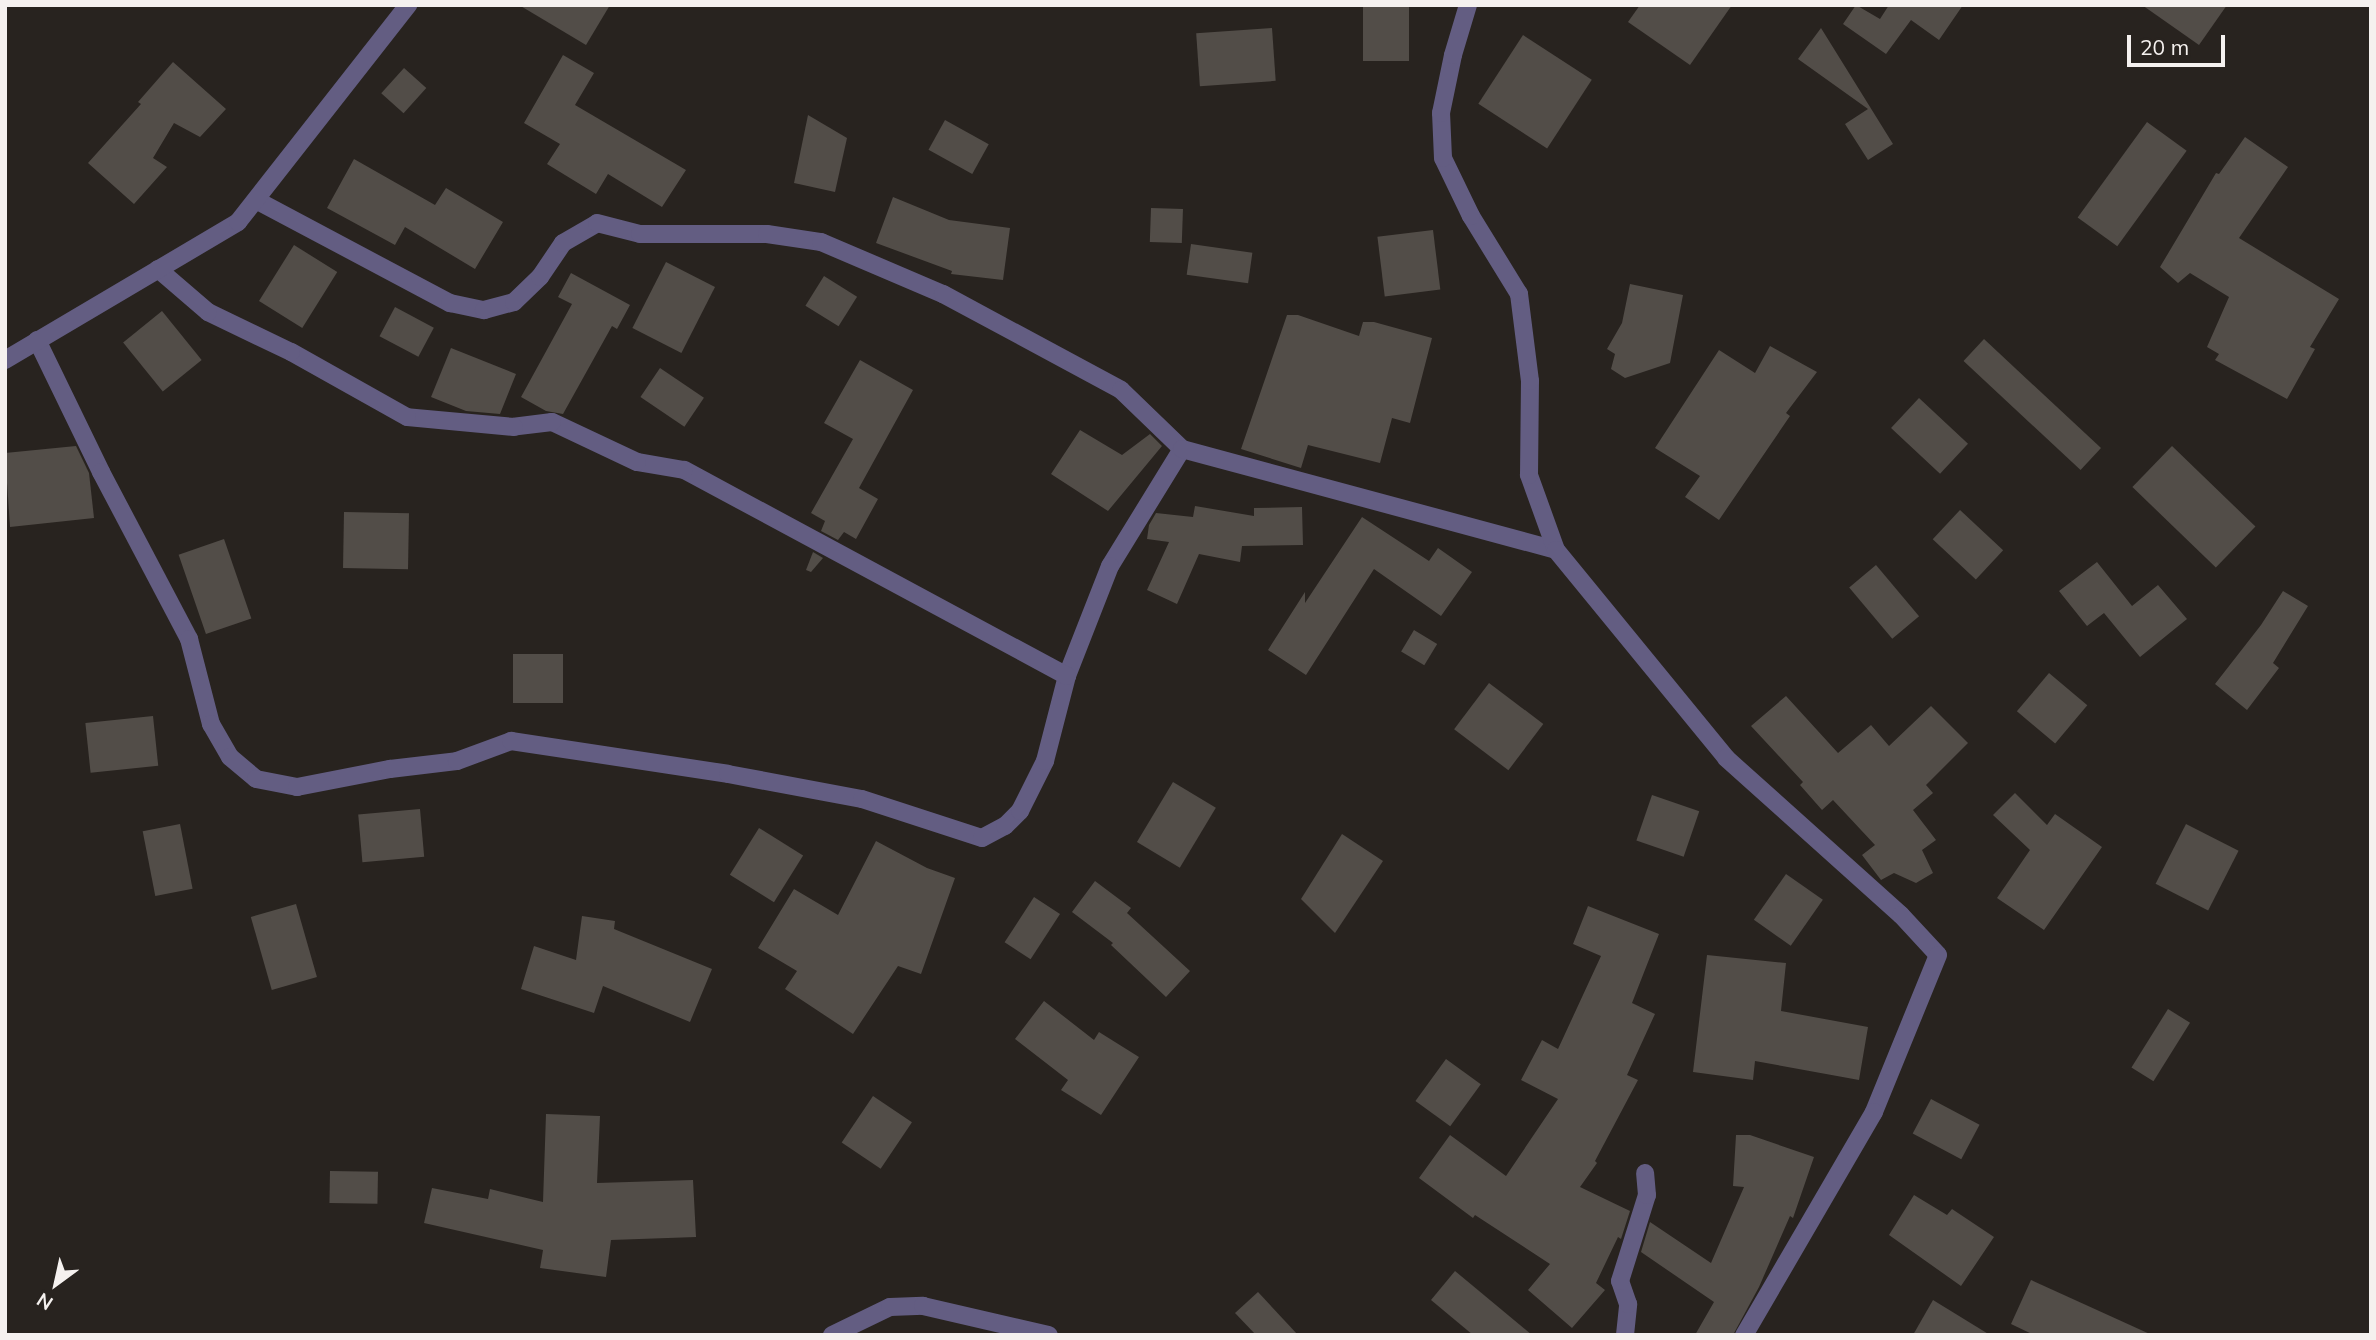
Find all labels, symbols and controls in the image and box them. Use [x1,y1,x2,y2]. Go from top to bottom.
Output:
scale bar [2131,21,2229,65]
text: 20 m [2140,34,2189,60]
north arrow [21,1249,91,1319]
text: N [32,1288,57,1316]

